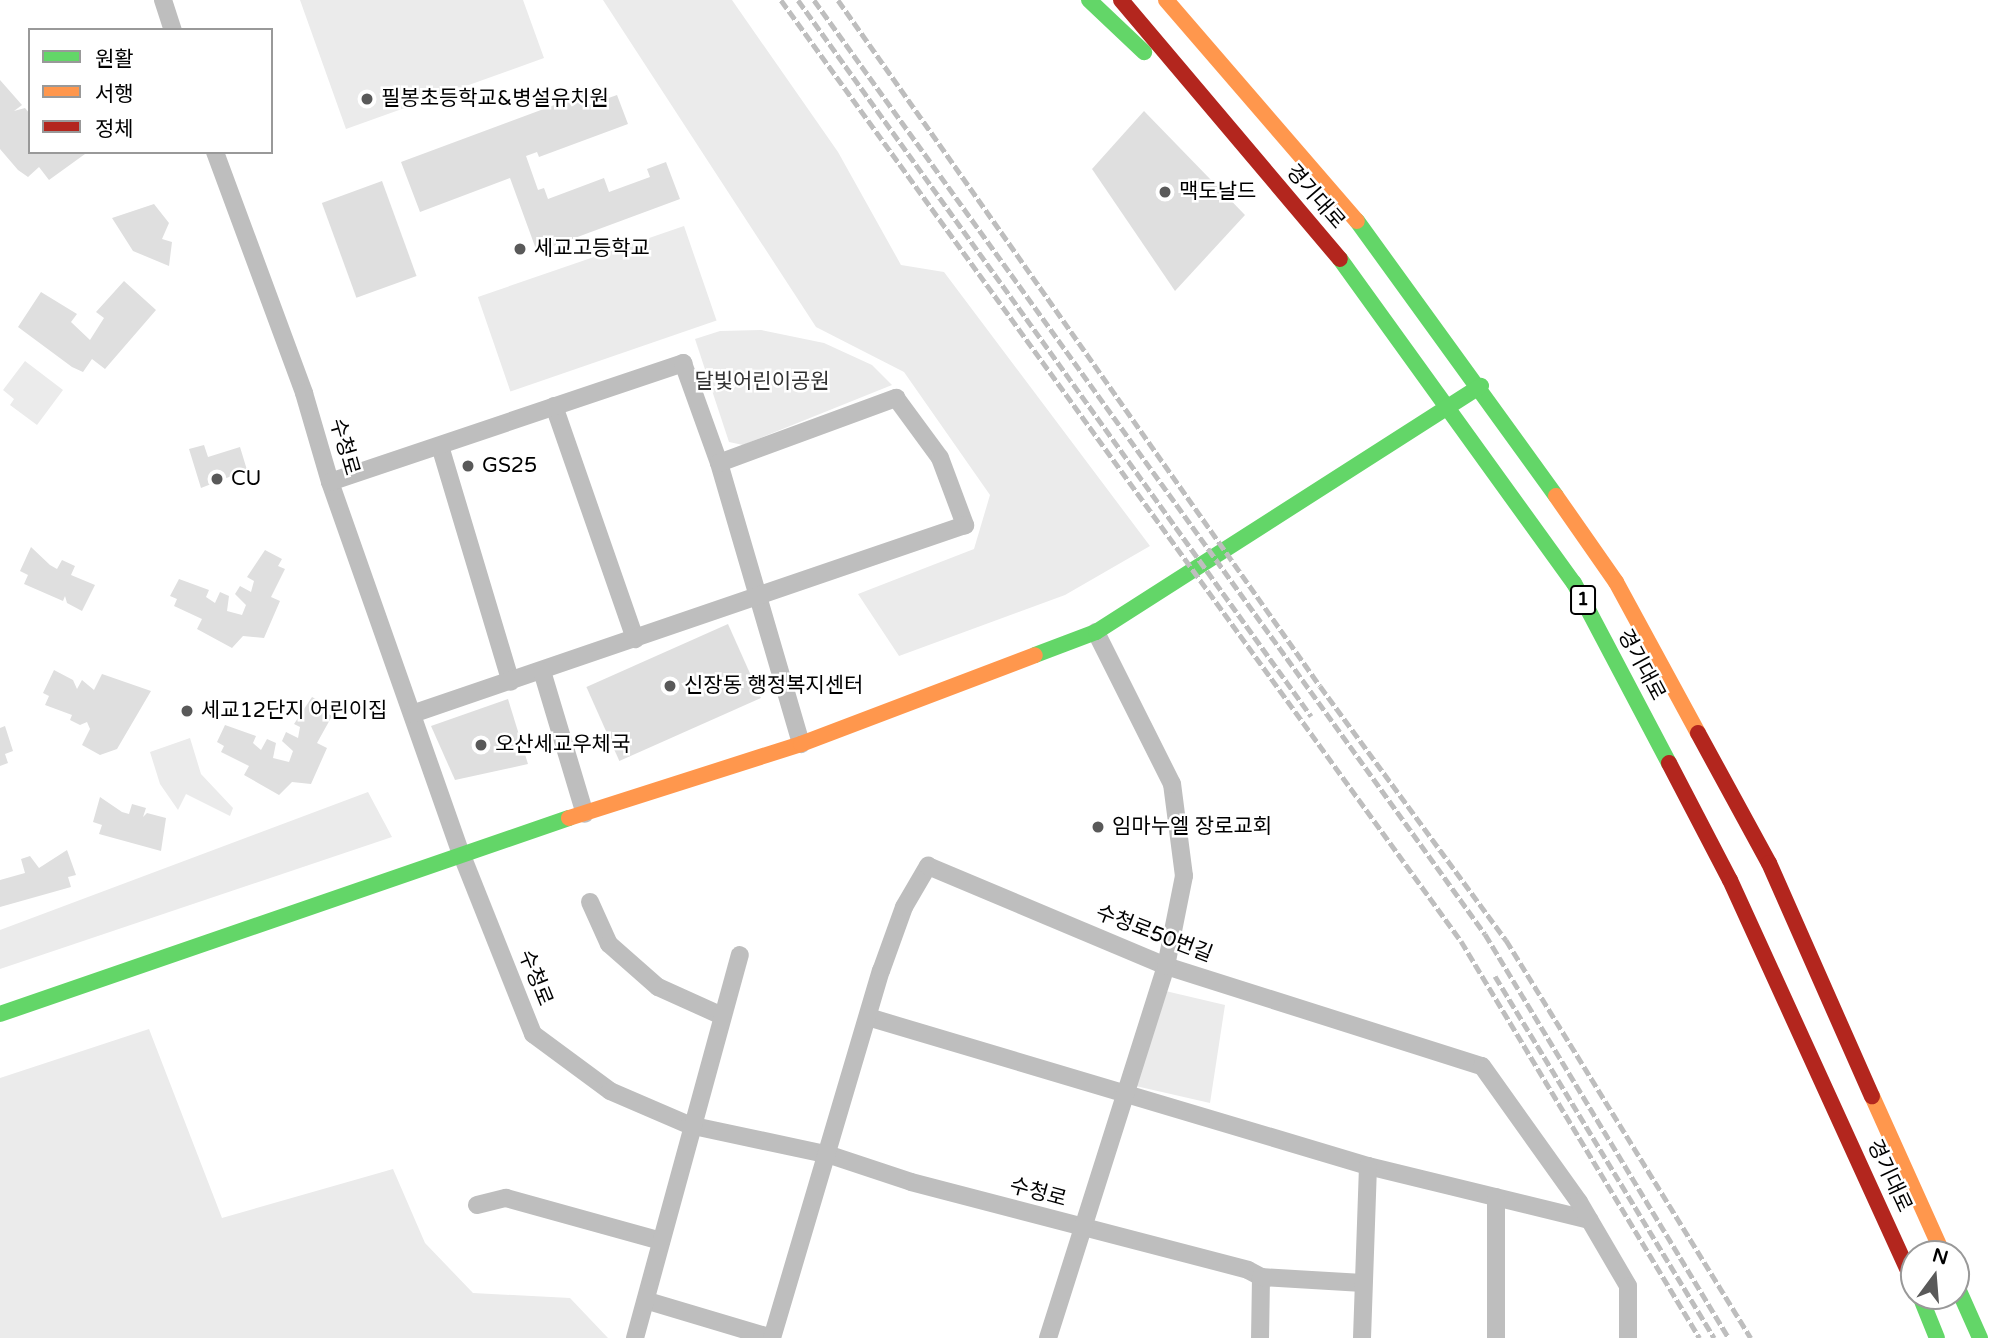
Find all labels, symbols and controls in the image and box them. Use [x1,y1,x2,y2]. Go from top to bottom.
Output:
legend [28,28,273,154]
text: 원활 [95,47,134,72]
text: 서행 [95,82,134,107]
place label: 필봉초등학교&병설유치원 [381,86,609,112]
marker: 필봉초등학교&병설유치원 [359,91,375,107]
text: 정체 [95,117,134,142]
street label: 경기대로 [1280,160,1350,234]
place label: 맥도날드 [1179,179,1256,205]
marker: 맥도날드 [1157,184,1173,200]
place label: 세교고등학교 [534,236,650,262]
marker: 세교고등학교 [512,241,528,257]
park label: 달빛어린이공원 [694,369,830,395]
street label: 수청로 [324,416,364,478]
place label: GS25 [482,453,537,479]
marker: GS25 [460,458,476,474]
place label: CU [231,466,262,492]
marker: CU [209,471,225,487]
road number: 1 [1569,584,1597,615]
street label: 경기대로 [1612,625,1670,705]
place label: 신장동 행정복지센터 [684,673,863,699]
marker: 신장동 행정복지센터 [662,678,678,694]
place label: 세교12단지 어린이집 [201,698,387,724]
marker: 세교12단지 어린이집 [179,703,195,719]
place label: 오산세교우체국 [495,732,630,758]
marker: 오산세교우체국 [473,737,489,753]
place label: 임마누엘 장로교회 [1112,814,1272,840]
marker: 임마누엘 장로교회 [1090,819,1106,835]
street label: 수청로50번길 [1092,900,1216,968]
street label: 수청로 [512,946,558,1010]
street label: 경기대로 [1861,1136,1917,1216]
street label: 수청로 [1007,1173,1069,1213]
north arrow [1900,1240,1970,1310]
text: N [1930,1244,1951,1269]

